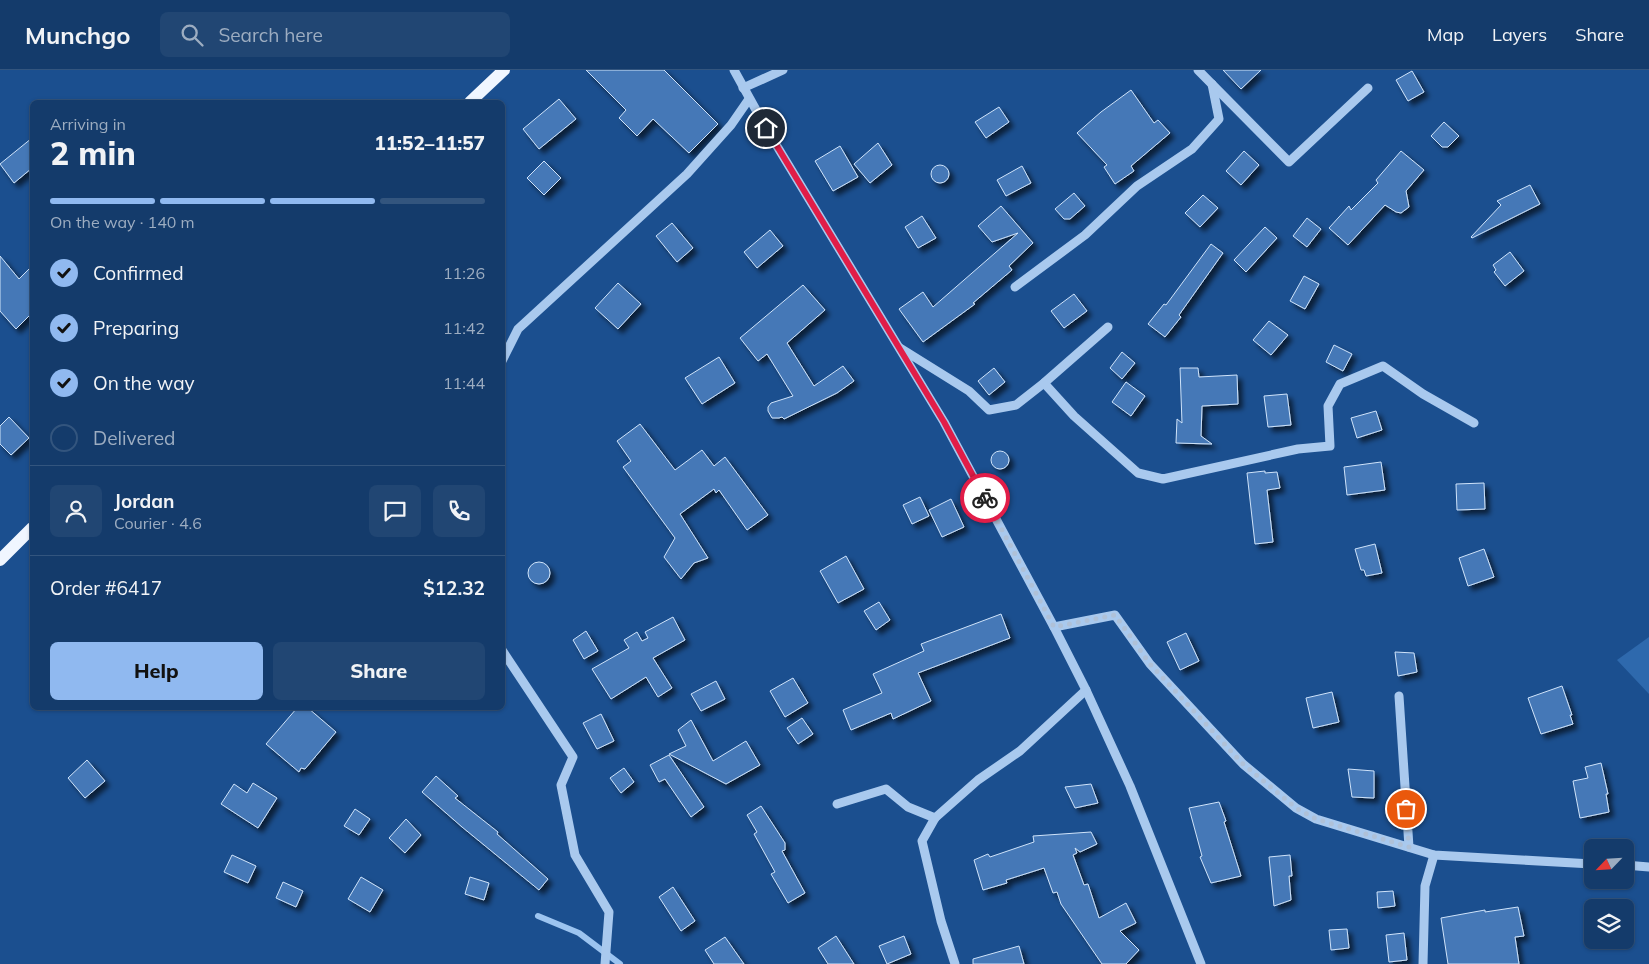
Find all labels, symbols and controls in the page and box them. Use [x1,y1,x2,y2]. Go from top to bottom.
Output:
search box [160,12,510,57]
text: Munchgo [25,20,130,50]
icon: search [178,21,206,49]
text: Search here [218,23,323,47]
text: Map [1427,23,1464,46]
text: Layers [1492,23,1547,46]
text: Share [1575,23,1624,46]
pin [745,107,787,149]
text: Arriving in [50,114,126,134]
icon: home [752,114,780,142]
text: 11:52–11:57 [374,131,485,155]
text: 2 min [50,133,136,173]
text: On the way · 140 m [50,212,195,232]
icon: check [50,259,78,287]
text: Confirmed [93,261,184,285]
text: 11:26 [443,263,485,283]
icon: check [50,314,78,342]
text: Preparing [93,316,179,340]
text: 11:42 [443,318,485,338]
icon: check [50,369,78,397]
text: On the way [93,371,195,395]
text: 11:44 [443,373,485,393]
text: Delivered [93,426,175,450]
courier [960,473,1010,523]
icon: bike [971,484,999,512]
button: person [50,485,102,537]
button: chat [369,485,421,537]
button: phone [433,485,485,537]
text: Jordan [114,489,174,513]
text: Courier · 4.6 [114,513,202,533]
text: Order #6417 [50,576,162,600]
text: $12.32 [423,576,485,600]
button: Help [50,642,263,700]
button: Share [273,642,485,700]
pin [1385,788,1427,830]
icon: bag [1392,795,1420,823]
north arrow [1584,839,1634,889]
map controls [1584,839,1634,949]
button: layers [1584,899,1634,949]

